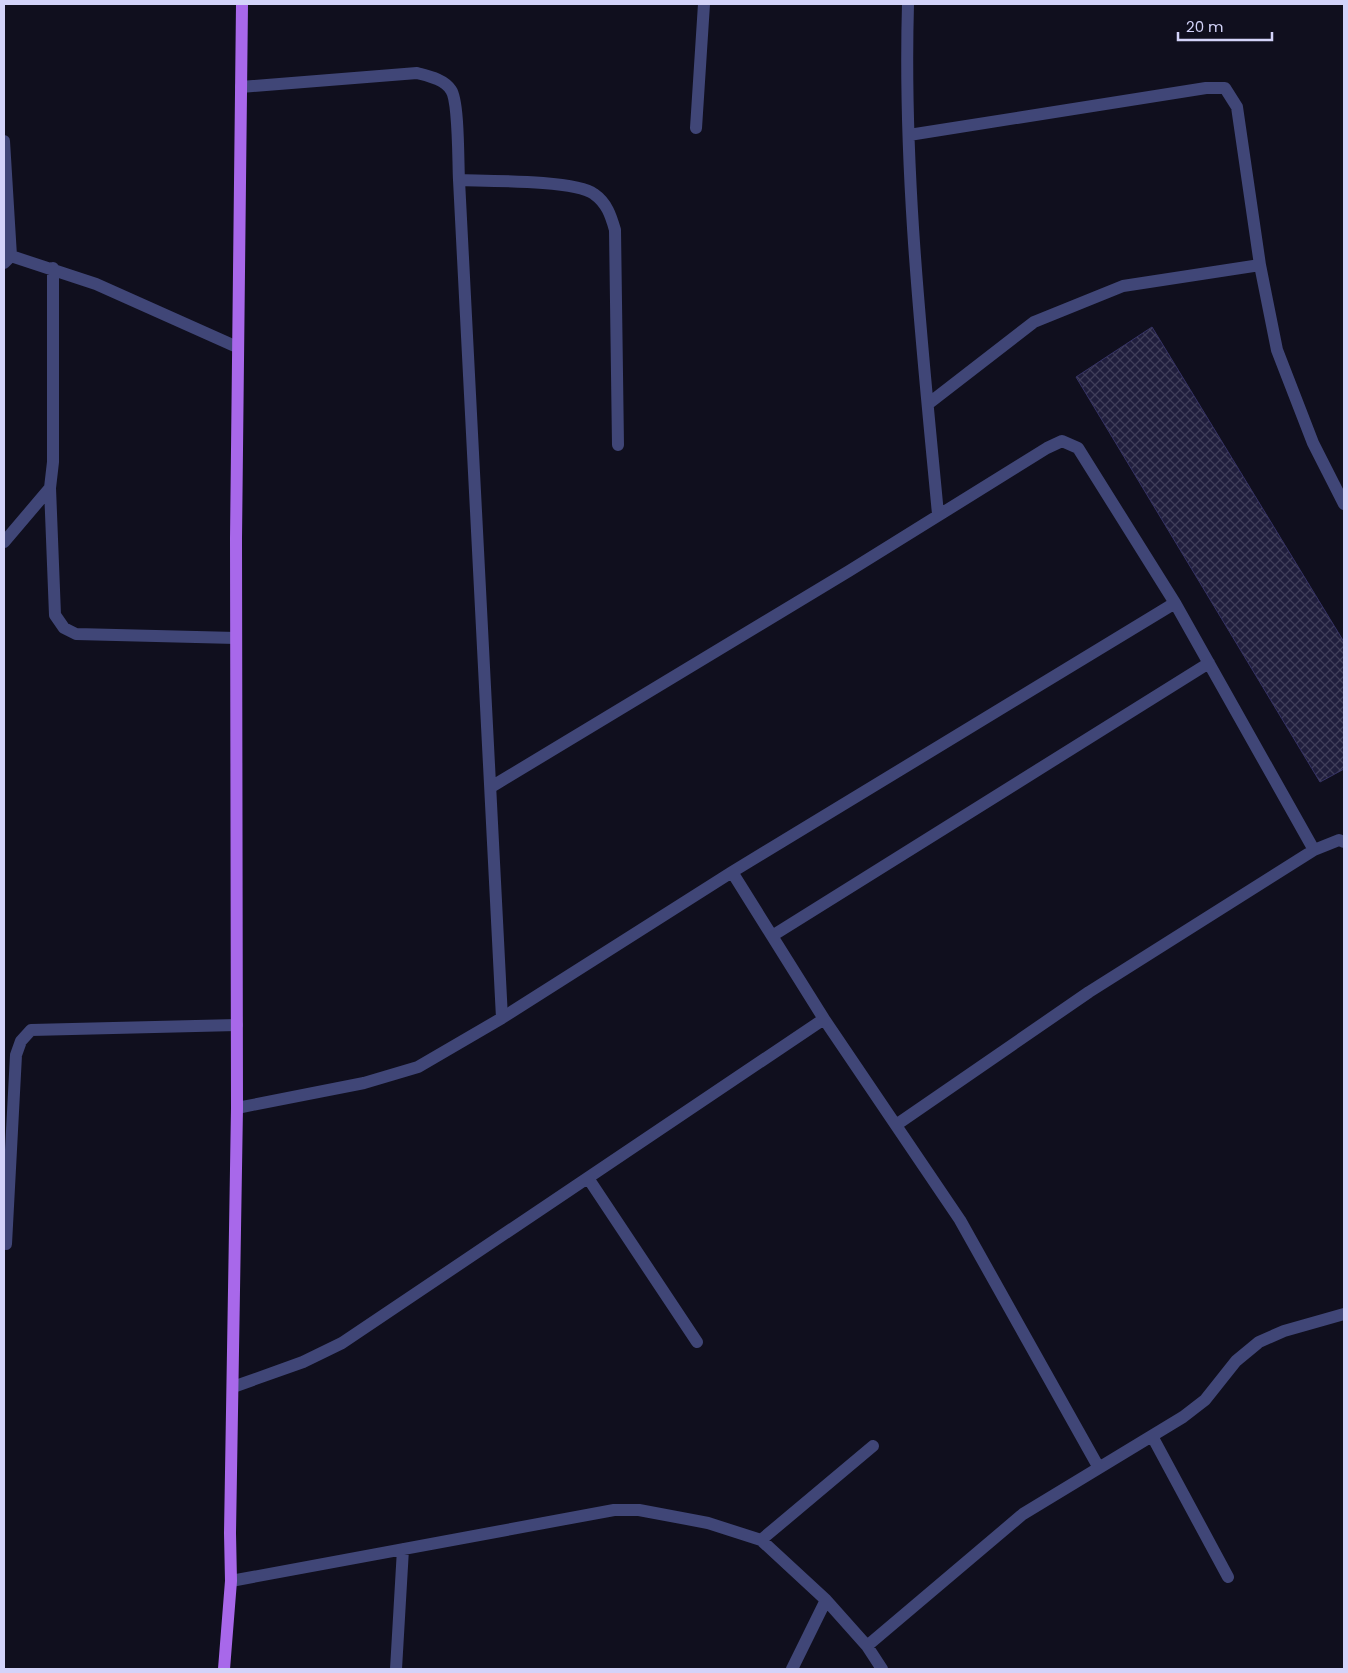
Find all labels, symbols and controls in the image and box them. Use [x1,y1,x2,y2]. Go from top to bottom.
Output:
scale bar [1178,10,1272,42]
text: 20 m [1186,16,1224,37]

